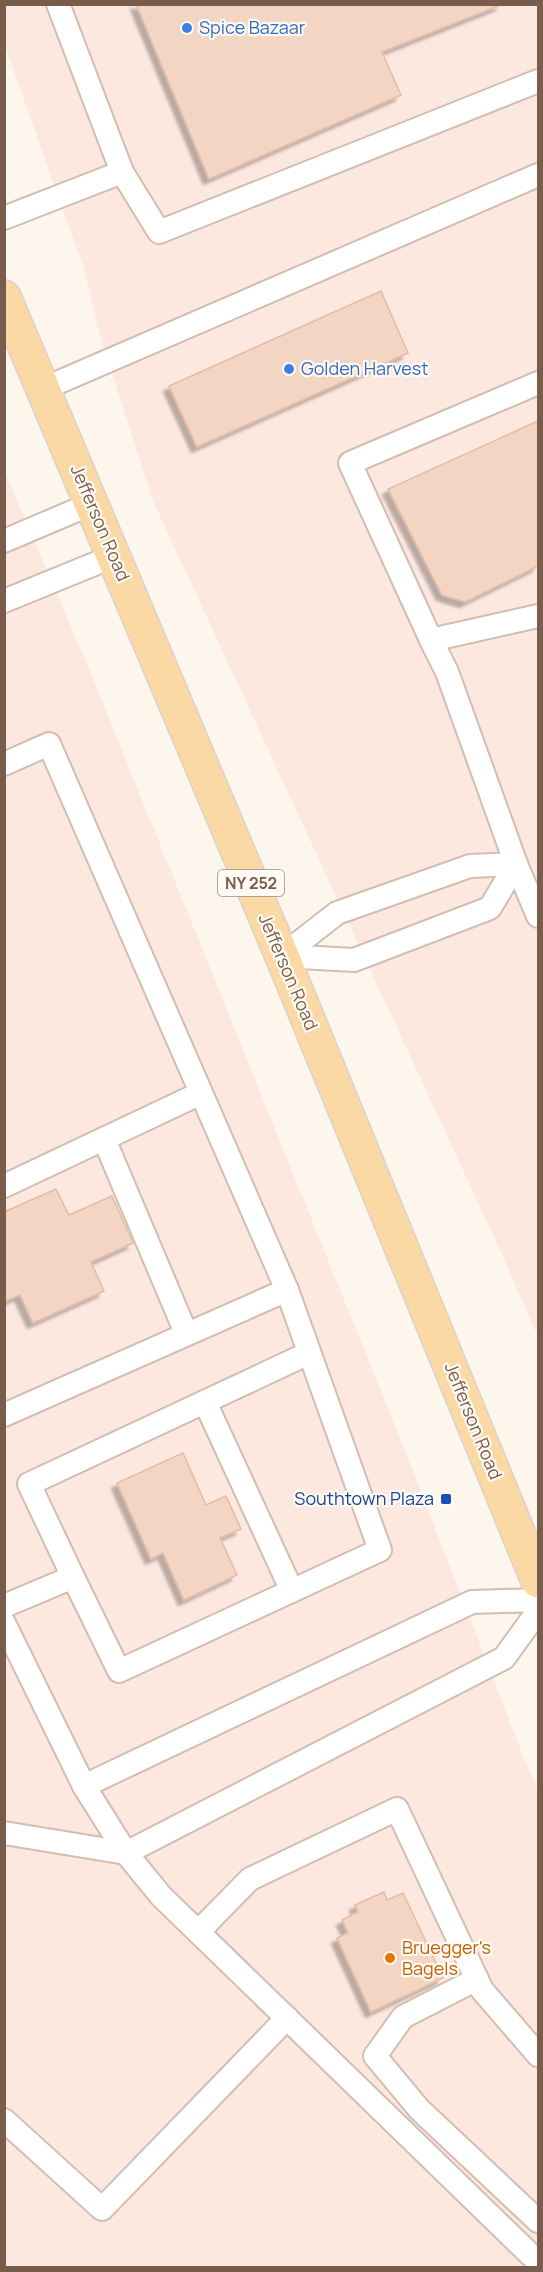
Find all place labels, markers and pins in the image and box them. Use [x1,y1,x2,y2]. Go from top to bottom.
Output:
place label: Spice Bazaar [199,15,306,39]
marker: Spice Bazaar [180,21,194,35]
place label: Golden Harvest [301,356,429,380]
marker: Golden Harvest [282,362,296,376]
place label: Southtown Plaza [294,1486,434,1510]
marker: Southtown Plaza [439,1492,453,1506]
place label: Bruegger's Bagels [402,1935,491,1980]
marker: Bruegger's Bagels [383,1951,397,1965]

